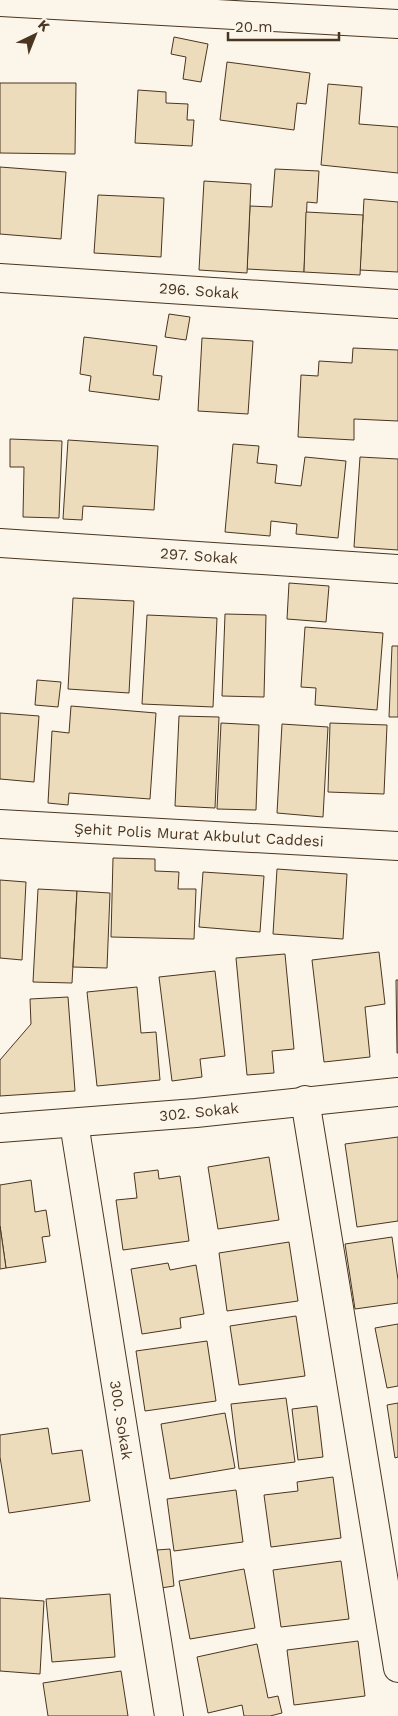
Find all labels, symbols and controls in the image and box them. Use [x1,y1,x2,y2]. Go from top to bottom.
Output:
north arrow [10,10,60,60]
scale bar [228,10,339,42]
text: K [35,16,53,35]
text: 20 m [235,18,273,36]
street label: 296. Sokak [158,279,240,303]
street label: 297. Sokak [160,544,239,568]
street label: Şehit Polis Murat Akbulut Caddesi [74,819,324,851]
street label: 302. Sokak [158,1099,240,1125]
street label: 300. Sokak [106,1379,136,1461]

